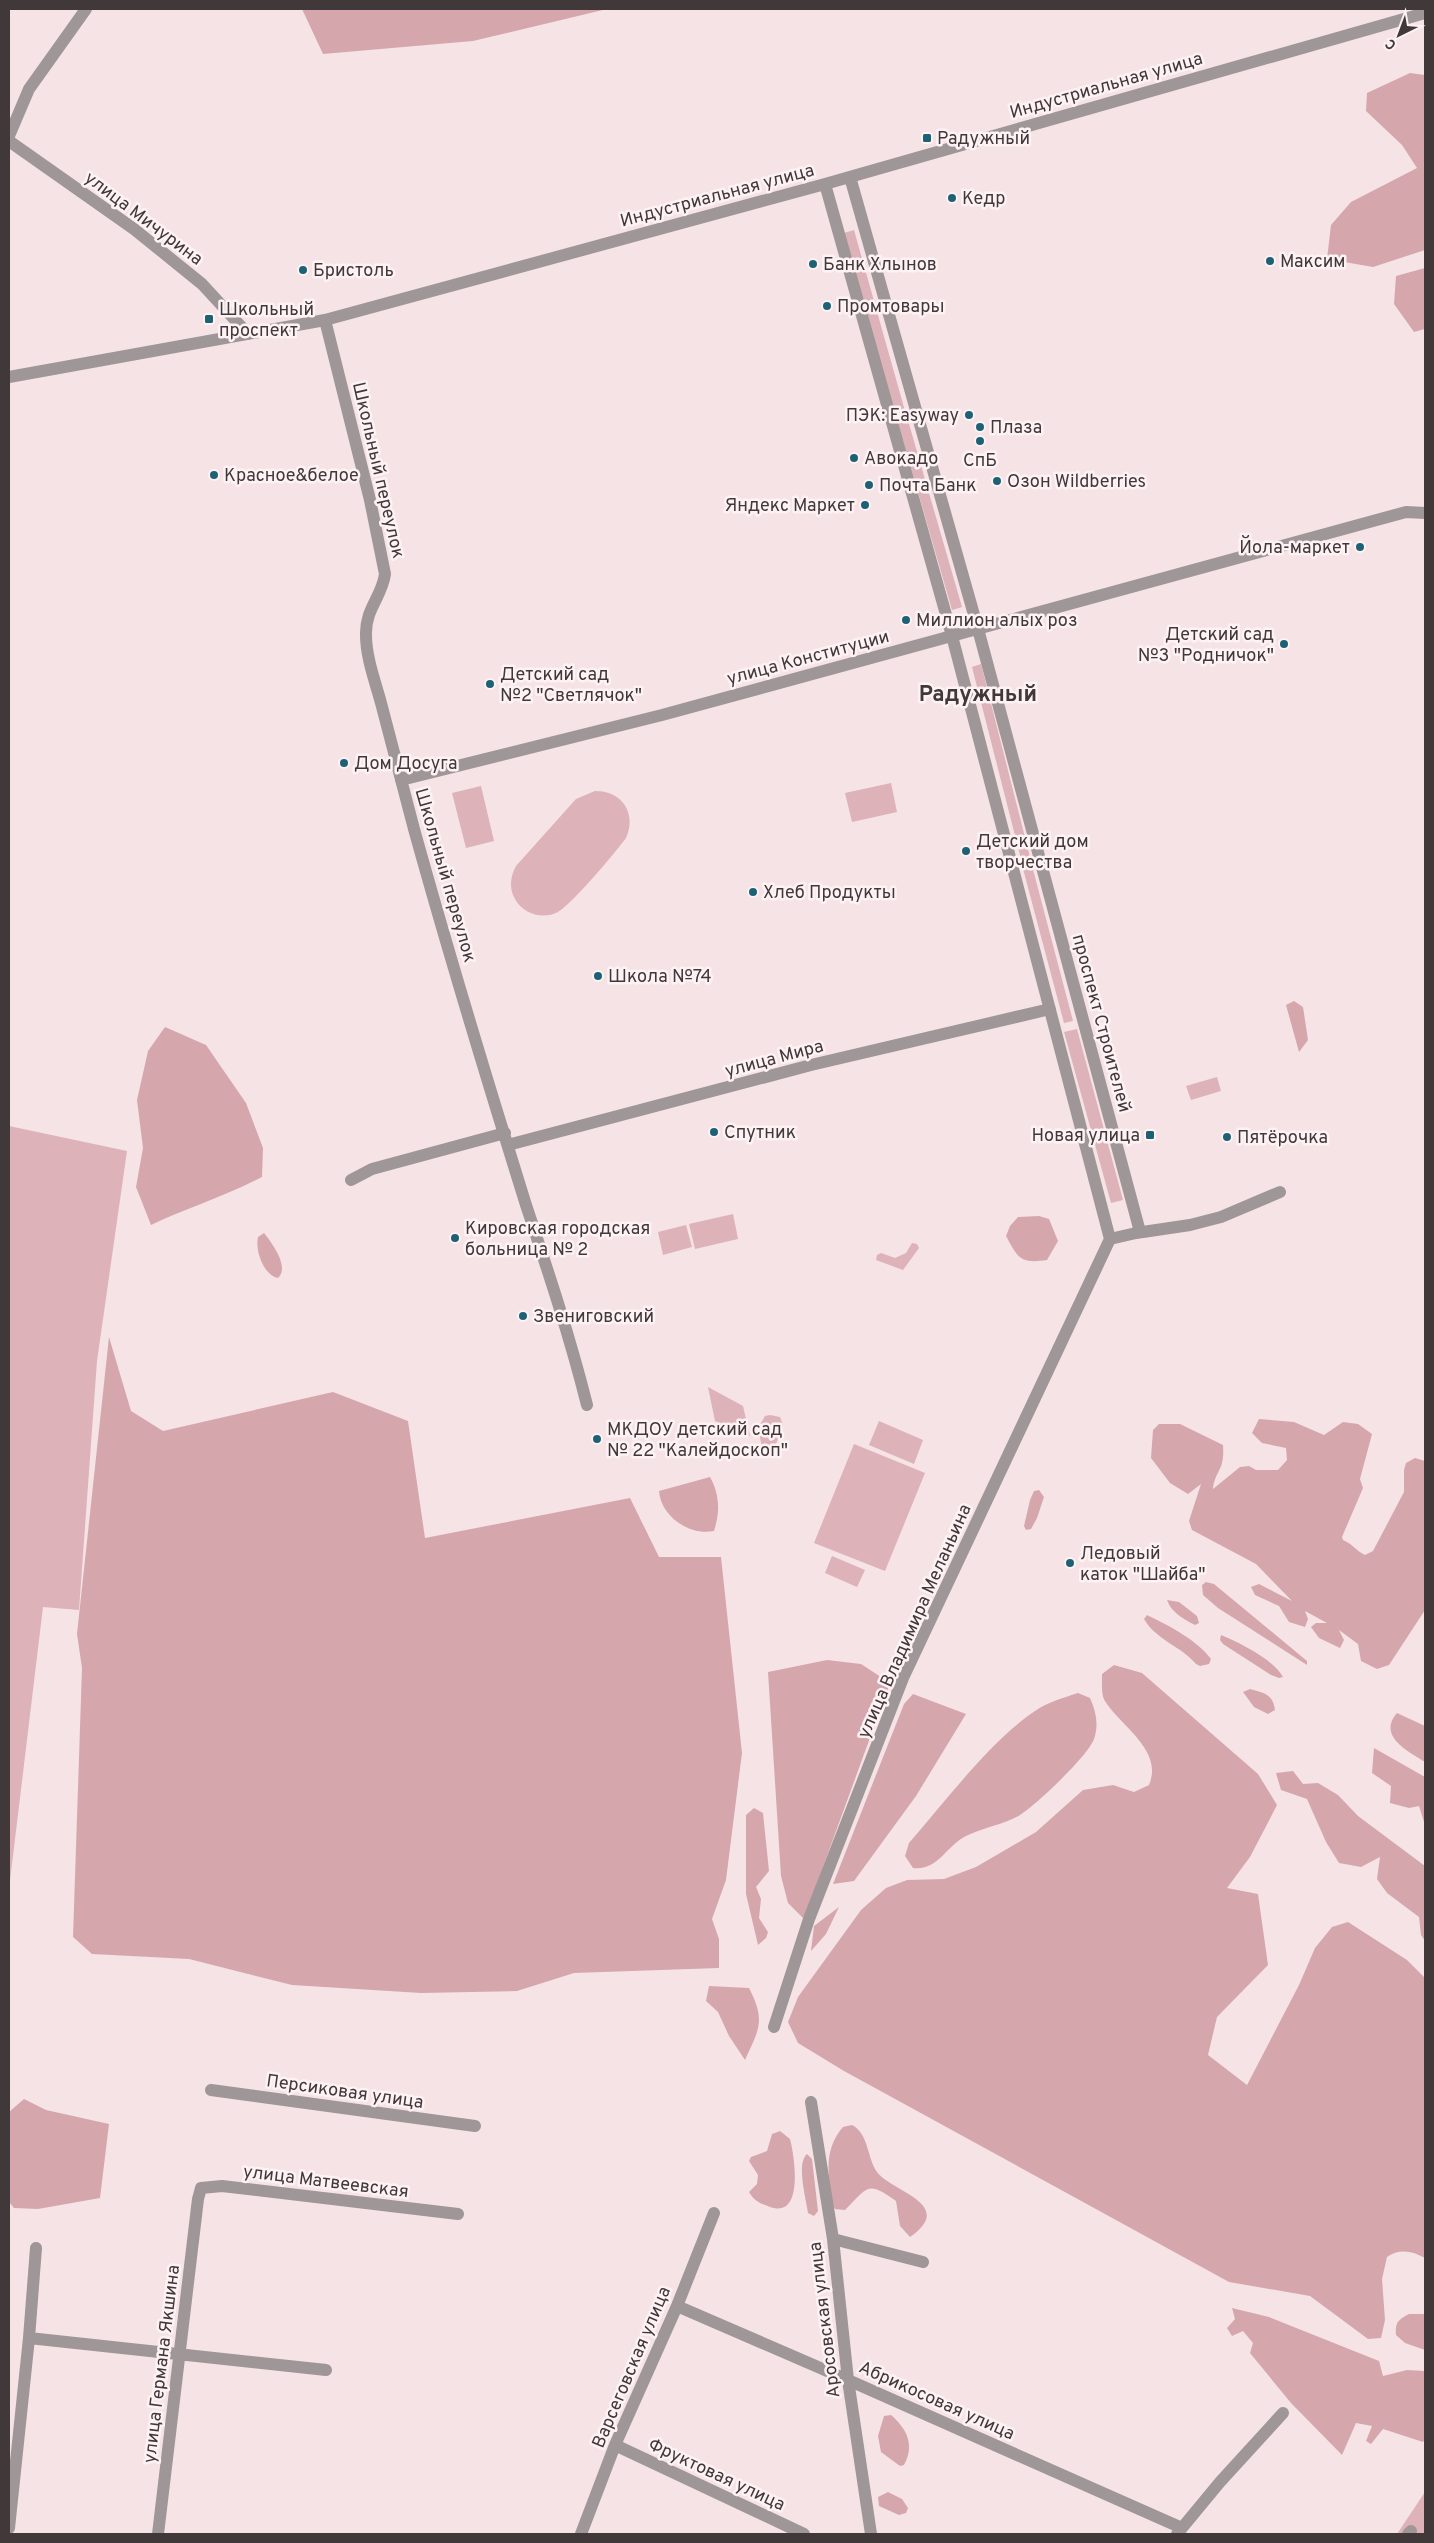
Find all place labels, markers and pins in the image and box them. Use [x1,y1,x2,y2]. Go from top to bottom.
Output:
place label: Радужный [937,128,1030,151]
marker: Радужный [921,132,933,144]
place label: Кедр [962,188,1005,211]
marker: Кедр [946,192,958,204]
place label: Максим [1280,251,1346,274]
place label: Банк Хлынов [823,254,937,277]
marker: Максим [1264,255,1276,267]
marker: Банк Хлынов [807,258,819,270]
place label: Бристоль [313,260,394,283]
marker: Бристоль [297,264,309,276]
place label: Промтовары [837,296,944,319]
place label: Школьный проспект [219,299,314,343]
marker: Промтовары [821,300,833,312]
marker: Школьный проспект [203,313,215,325]
place label: ПЭК: Easyway [846,405,959,428]
marker: ПЭК: Easyway [963,409,975,421]
place label: Плаза [990,417,1042,440]
marker: Плаза [974,421,986,433]
marker: СпБ [974,435,986,447]
place label: Авокадо [864,448,938,471]
place label: СпБ [963,450,997,473]
marker: Авокадо [848,452,860,464]
place label: Красное&белое [224,465,359,488]
marker: Красное&белое [208,469,220,481]
place label: Озон Wildberries [1007,471,1146,494]
place label: Почта Банк [879,475,977,498]
marker: Озон Wildberries [991,475,1003,487]
marker: Почта Банк [863,479,875,491]
place label: Яндекс Маркет [724,495,855,518]
marker: Яндекс Маркет [859,499,871,511]
place label: Йола-маркет [1239,535,1350,560]
marker: Йола-маркет [1354,541,1366,553]
place label: Миллион алых роз [916,610,1078,633]
marker: Миллион алых роз [900,614,912,626]
place label: Детский сад №3 "Родничок" [1138,624,1274,668]
marker: Детский сад №3 "Родничок" [1278,638,1290,650]
place label: Детский сад №2 "Светлячок" [500,664,642,708]
marker: Детский сад №2 "Светлячок" [484,678,496,690]
place label: Дом Досуга [354,753,458,776]
marker: Дом Досуга [338,757,350,769]
place label: Детский дом творчества [976,831,1089,875]
marker: Детский дом творчества [960,845,972,857]
place label: Хлеб Продукты [763,882,896,905]
marker: Хлеб Продукты [747,886,759,898]
place label: Школа №74 [608,966,712,989]
marker: Школа №74 [592,970,604,982]
place label: Спутник [724,1122,796,1145]
place label: Новая улица [1031,1125,1140,1148]
marker: Спутник [708,1126,720,1138]
place label: Пятёрочка [1237,1127,1328,1150]
marker: Новая улица [1144,1129,1156,1141]
marker: Пятёрочка [1221,1131,1233,1143]
place label: Кировская городская больница № 2 [465,1218,650,1262]
marker: Кировская городская больница № 2 [449,1232,461,1244]
place label: Звениговский [533,1306,654,1329]
marker: Звениговский [517,1310,529,1322]
place label: МКДОУ детский сад № 22 "Калейдоскоп" [607,1419,788,1463]
marker: МКДОУ детский сад № 22 "Калейдоскоп" [591,1433,603,1445]
place label: Ледовый каток "Шайба" [1080,1543,1205,1587]
marker: Ледовый каток "Шайба" [1064,1557,1076,1569]

